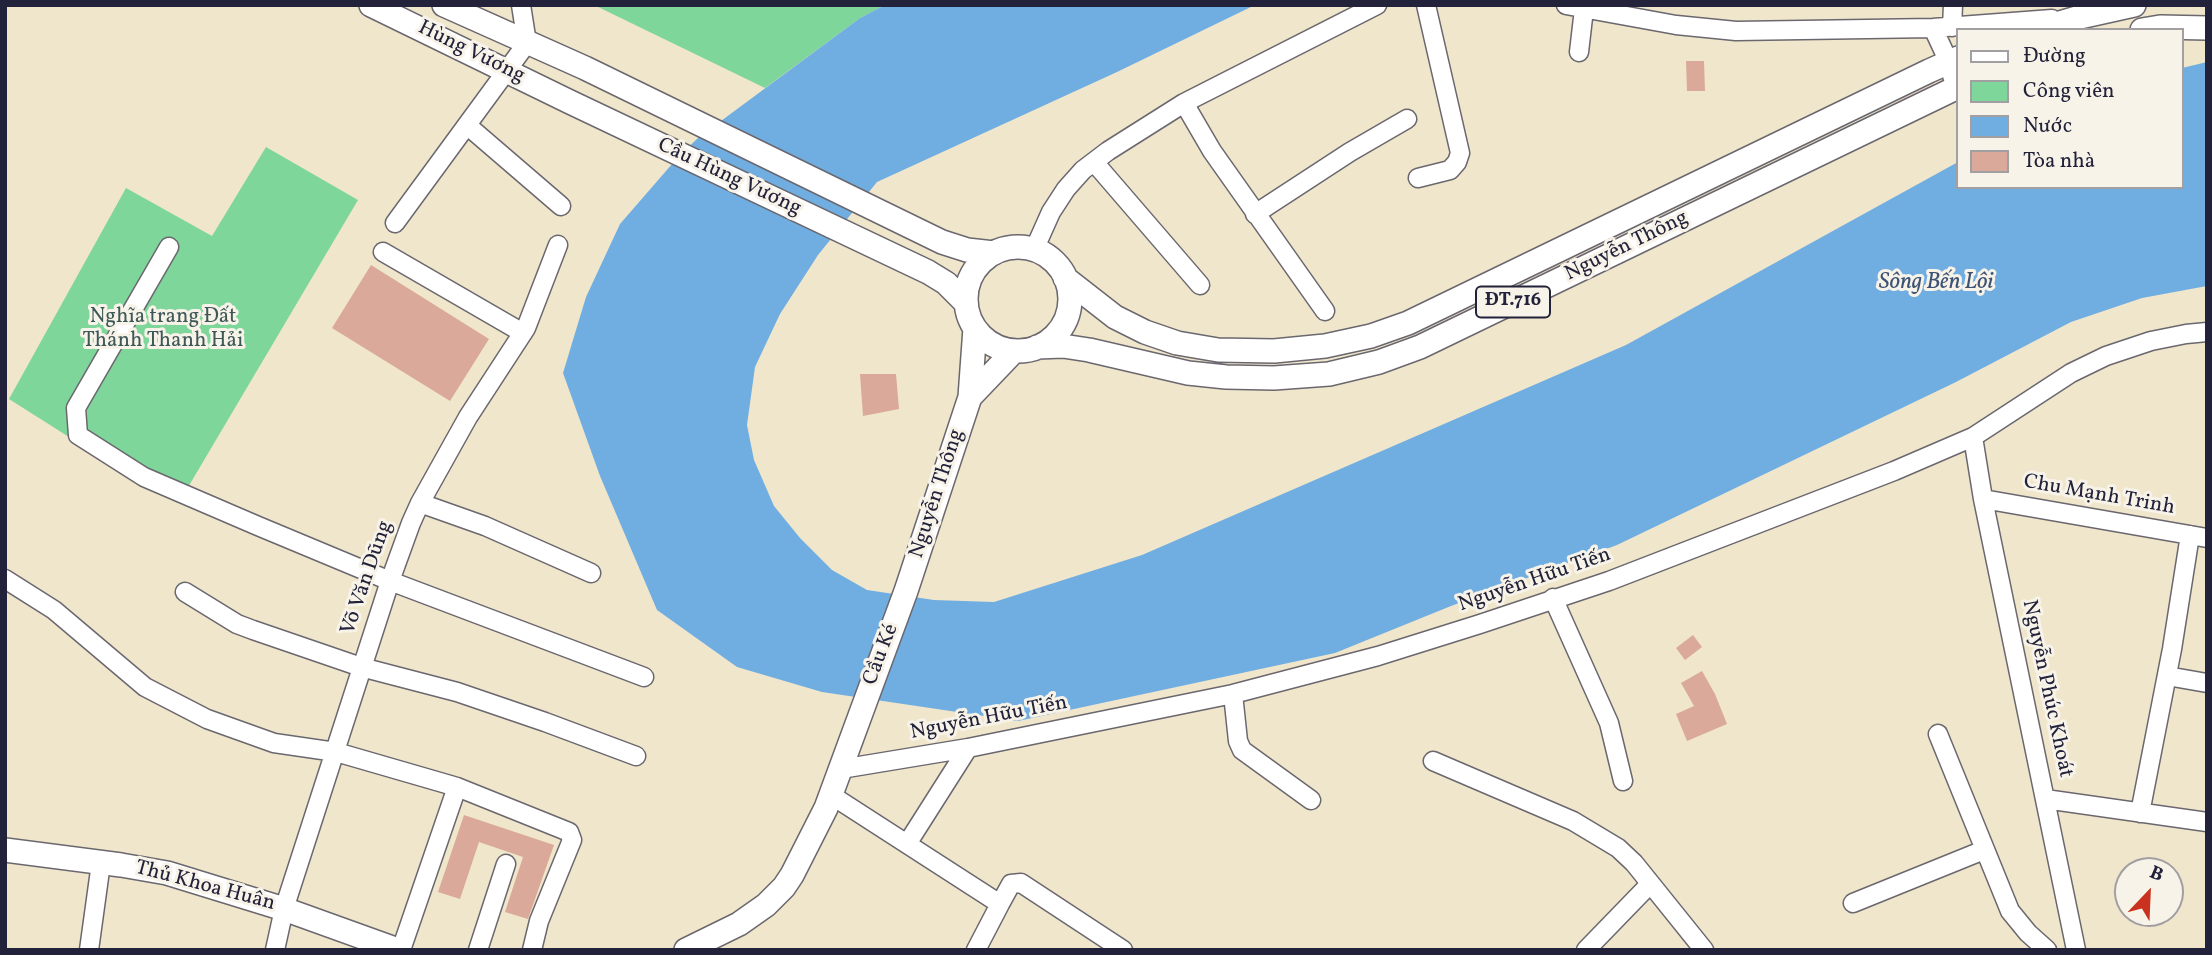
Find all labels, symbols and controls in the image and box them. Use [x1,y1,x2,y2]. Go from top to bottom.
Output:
street label: Hùng Vương [413,16,529,90]
legend [1956,28,2184,189]
text: Đường [2023,42,2086,71]
text: Công viên [2023,77,2115,106]
text: Nước [2023,112,2072,141]
street label: Cầu Hùng Vương [653,134,805,222]
text: Tòa nhà [2023,147,2095,176]
street label: Nguyễn Thông [1561,206,1693,288]
water label: Sông Bến Lội [1879,270,1993,298]
road number: ĐT.716 [1476,286,1550,318]
park label: Nghĩa trang Đất Thánh Thanh Hải [83,305,243,355]
street label: Nguyễn Thông [905,426,971,562]
street label: Chu Mạnh Trinh [2021,470,2177,522]
street label: Võ Văn Dũng [337,518,399,638]
street label: Nguyễn Hữu Tiến [1455,543,1615,619]
street label: Nguyễn Phúc Khoát [2015,598,2077,780]
street label: Cầu Ké [859,621,905,689]
street label: Nguyễn Hữu Tiến [908,691,1070,747]
street label: Thủ Khoa Huân [132,856,278,918]
north arrow [2114,857,2184,927]
text: B [2145,860,2167,889]

